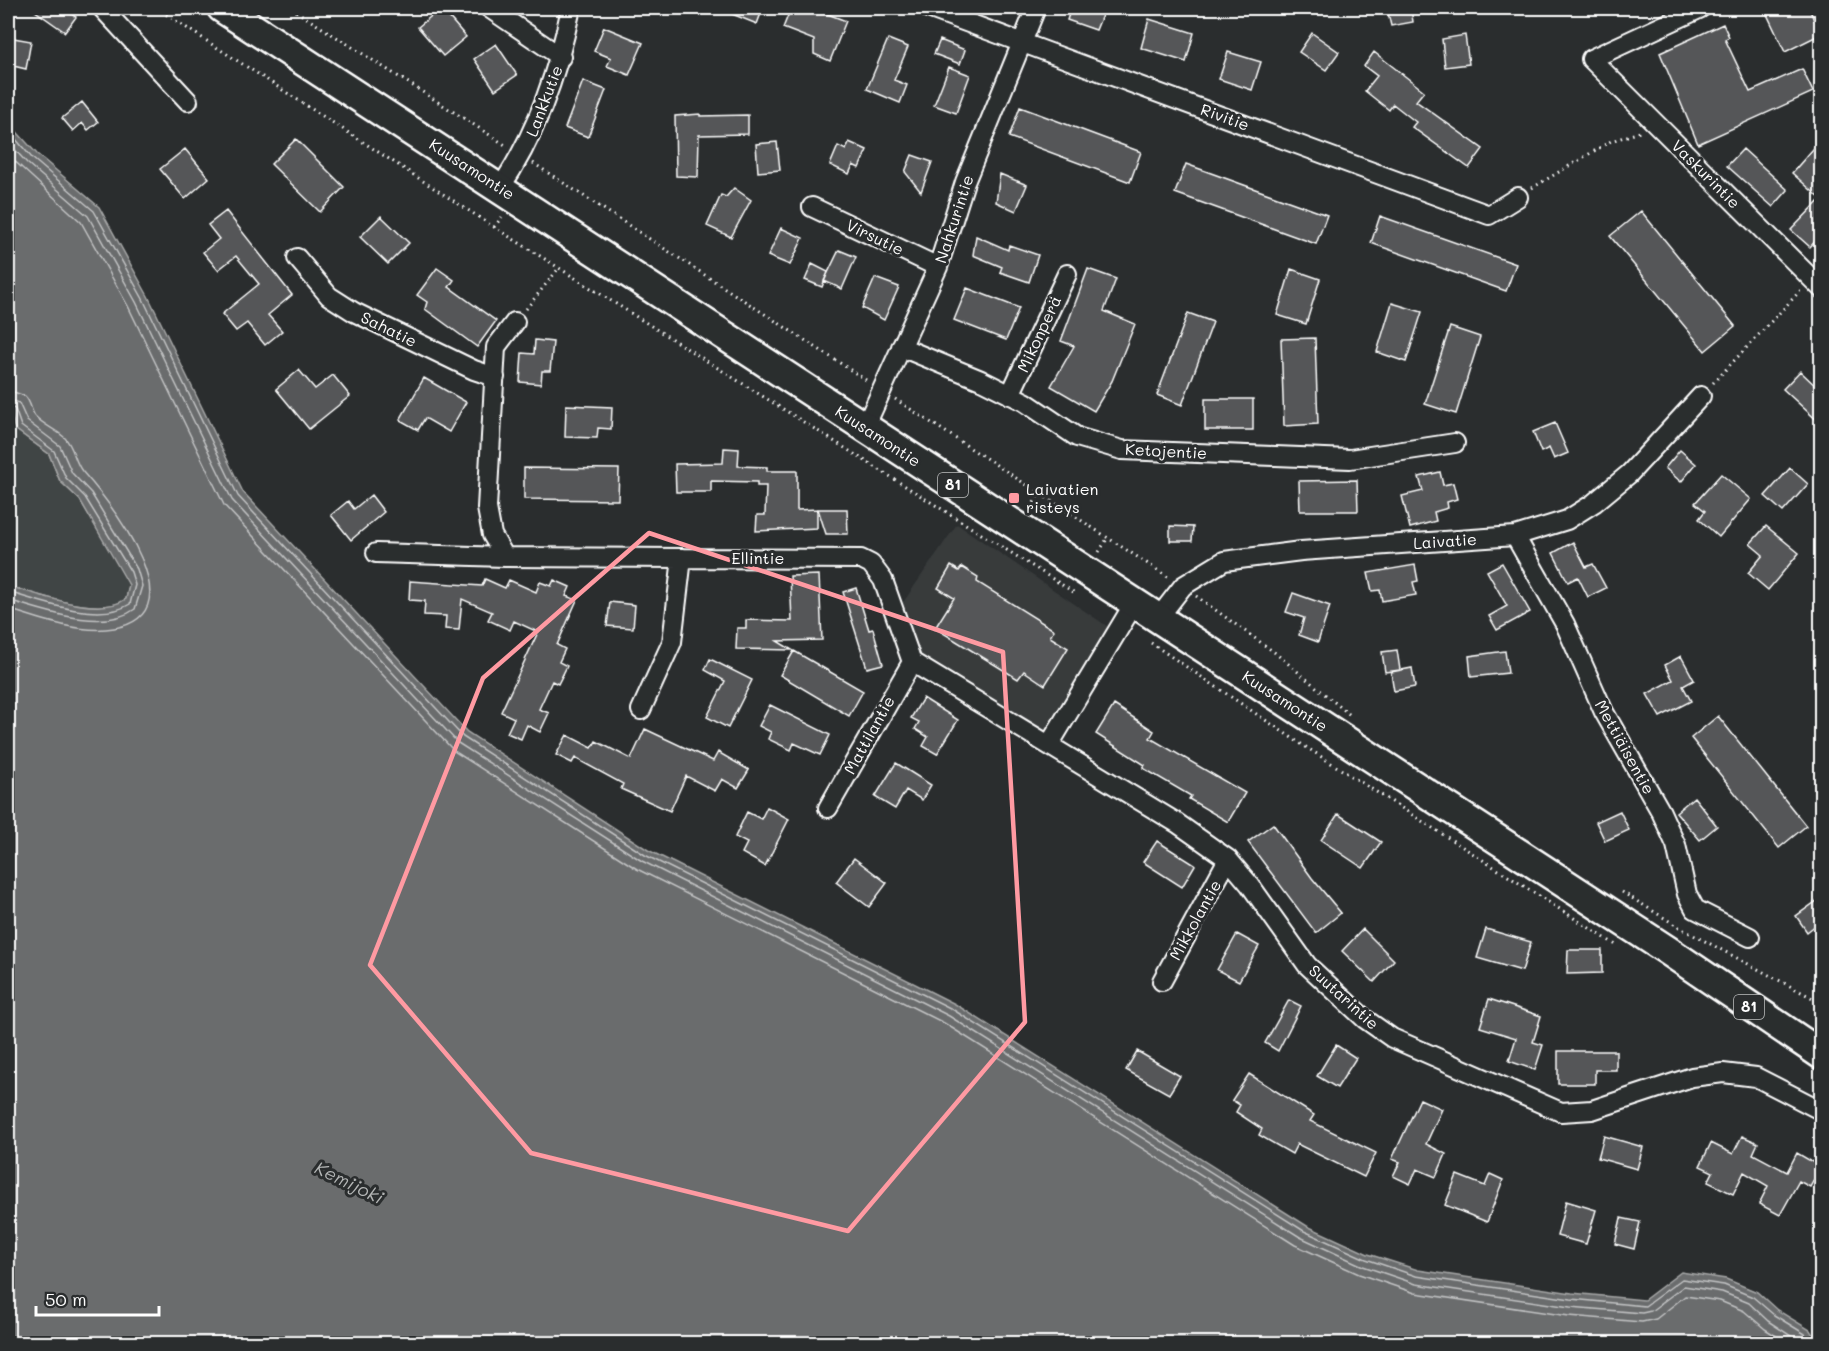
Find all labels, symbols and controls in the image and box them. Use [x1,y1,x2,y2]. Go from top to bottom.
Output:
street label: Lankkutie [520,62,567,140]
street label: Rivitie [1198,98,1252,135]
street label: Kuusamontie [425,133,519,204]
street label: Vaskurintie [1667,135,1745,213]
street label: Nahkurintie [929,172,978,266]
street label: Virsutie [843,214,908,259]
street label: Mikonperä [1012,292,1065,376]
street label: Sahatie [358,306,421,351]
street label: Kuusamontie [831,400,925,471]
street label: Ketojentie [1124,438,1208,463]
road number: 81 [938,473,968,497]
place label: Laivatien risteys [1026,478,1098,517]
marker: Laivatien risteys [1007,491,1021,505]
street label: Laivatie [1413,528,1477,553]
street label: Ellintie [732,547,784,568]
street label: Kuusamontie [1238,665,1332,736]
street label: Mattilantie [838,692,899,778]
street label: Mettiäisentie [1591,696,1660,798]
street label: Mikkolantie [1164,876,1225,964]
street label: Suutarintie [1305,960,1384,1034]
road number: 81 [1734,995,1764,1019]
water label: Kemijoki [311,1155,388,1209]
scale bar [36,1279,159,1317]
text: 50 m [45,1287,87,1311]

